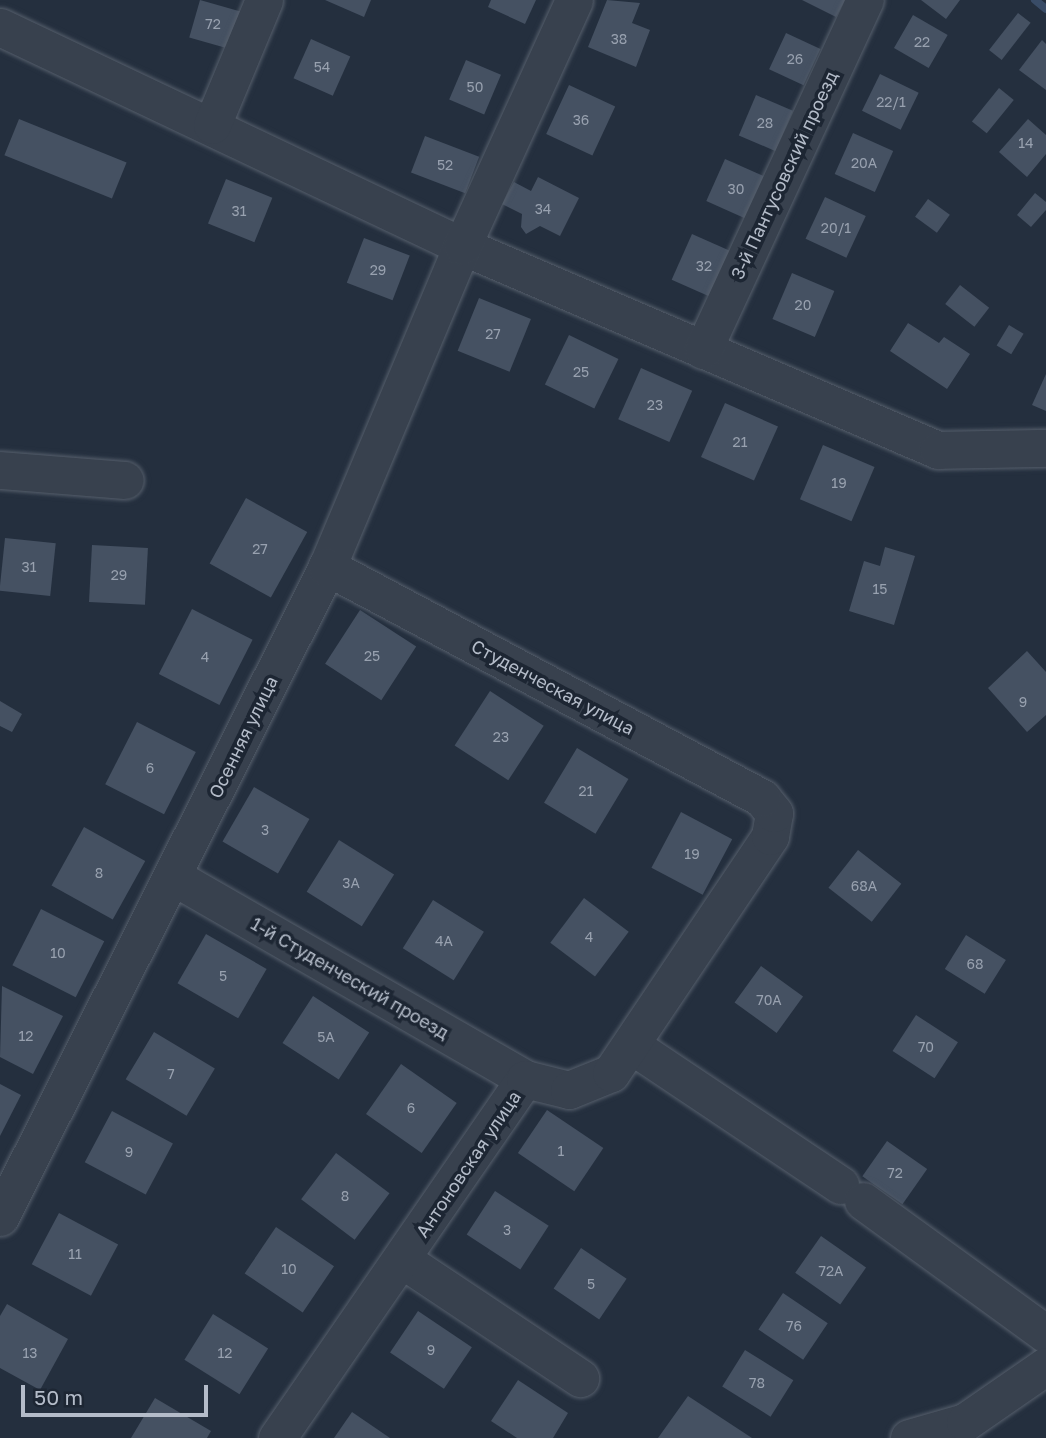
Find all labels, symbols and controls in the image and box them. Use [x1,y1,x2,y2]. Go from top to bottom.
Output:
house number: 72 [205,16,221,32]
house number: 38 [611,31,627,47]
house number: 22 [914,34,930,50]
house number: 26 [787,51,803,67]
house number: 54 [314,59,330,75]
street label: 3-й Пантусовский проезд [726,67,842,283]
house number: 50 [467,79,483,95]
house number: 22/1 [876,94,906,110]
house number: 36 [573,112,589,128]
house number: 28 [757,115,773,131]
house number: 14 [1018,135,1034,151]
house number: 20А [851,155,877,171]
house number: 52 [437,157,453,173]
house number: 30 [728,181,744,197]
house number: 34 [535,201,551,217]
house number: 31 [232,203,246,219]
house number: 20/1 [821,220,851,236]
house number: 32 [696,258,712,274]
house number: 29 [370,262,386,278]
house number: 20 [795,297,811,313]
house number: 27 [485,326,501,342]
house number: 25 [573,364,589,380]
house number: 23 [647,397,663,413]
house number: 21 [733,434,747,450]
house number: 19 [831,475,847,491]
house number: 27 [252,541,268,557]
house number: 31 [22,559,36,575]
house number: 29 [111,567,127,583]
house number: 15 [873,581,887,597]
street label: Студенческая улица [468,635,638,739]
house number: 25 [364,648,380,664]
house number: 4 [201,649,209,665]
street label: Осенняя улица [204,672,282,802]
house number: 9 [1019,694,1027,710]
house number: 23 [493,729,509,745]
house number: 6 [146,760,154,776]
house number: 21 [579,783,593,799]
house number: 3 [261,822,269,838]
house number: 19 [684,846,700,862]
house number: 8 [95,865,103,881]
house number: 3А [342,875,360,891]
house number: 68А [851,878,877,894]
street label: 1-й Студенческий проезд [247,912,453,1044]
house number: 4 [585,929,593,945]
house number: 4А [435,933,453,949]
house number: 10 [50,945,66,961]
house number: 68 [966,956,984,972]
house number: 5 [219,968,227,984]
house number: 70А [756,992,782,1008]
house number: 12 [19,1028,33,1044]
house number: 5А [317,1029,335,1045]
house number: 70 [918,1039,934,1055]
house number: 7 [167,1066,175,1082]
street label: Антоновская улица [411,1087,525,1241]
house number: 6 [407,1100,415,1116]
house number: 1 [558,1143,564,1159]
house number: 9 [125,1144,133,1160]
house number: 72 [887,1165,903,1181]
house number: 8 [341,1188,349,1204]
house number: 3 [503,1222,511,1238]
house number: 11 [68,1246,82,1262]
house number: 10 [281,1261,297,1277]
house number: 72А [819,1263,843,1279]
house number: 5 [587,1276,595,1292]
house number: 76 [786,1318,802,1334]
house number: 9 [427,1342,435,1358]
house number: 13 [23,1345,37,1361]
house number: 12 [218,1345,232,1361]
scale bar [24,1372,212,1416]
house number: 78 [749,1375,765,1391]
text: 50 m [34,1384,83,1410]

